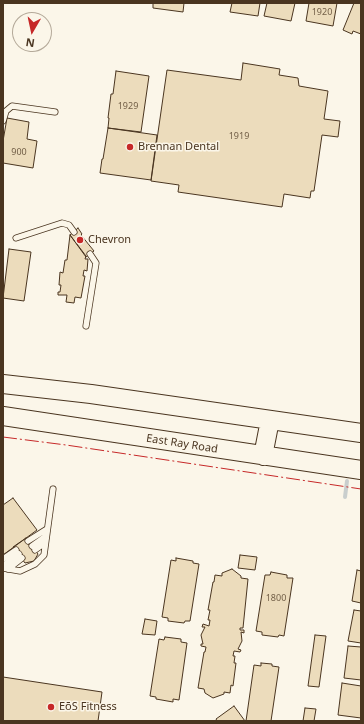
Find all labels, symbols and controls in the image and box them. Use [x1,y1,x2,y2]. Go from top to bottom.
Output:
house number: 1920 [312,7,332,17]
north arrow [12,12,52,52]
text: N [25,35,36,51]
house number: 1929 [118,101,138,111]
house number: 1919 [229,131,249,141]
place label: Brennan Dental [138,140,219,154]
marker: Brennan Dental [125,142,135,152]
house number: 900 [11,147,27,157]
place label: Chevron [88,233,131,247]
marker: Chevron [75,235,85,245]
street label: East Ray Road [145,432,219,456]
house number: 1800 [266,593,286,603]
place label: EōS Fitness [59,700,117,714]
marker: EōS Fitness [46,702,56,712]

